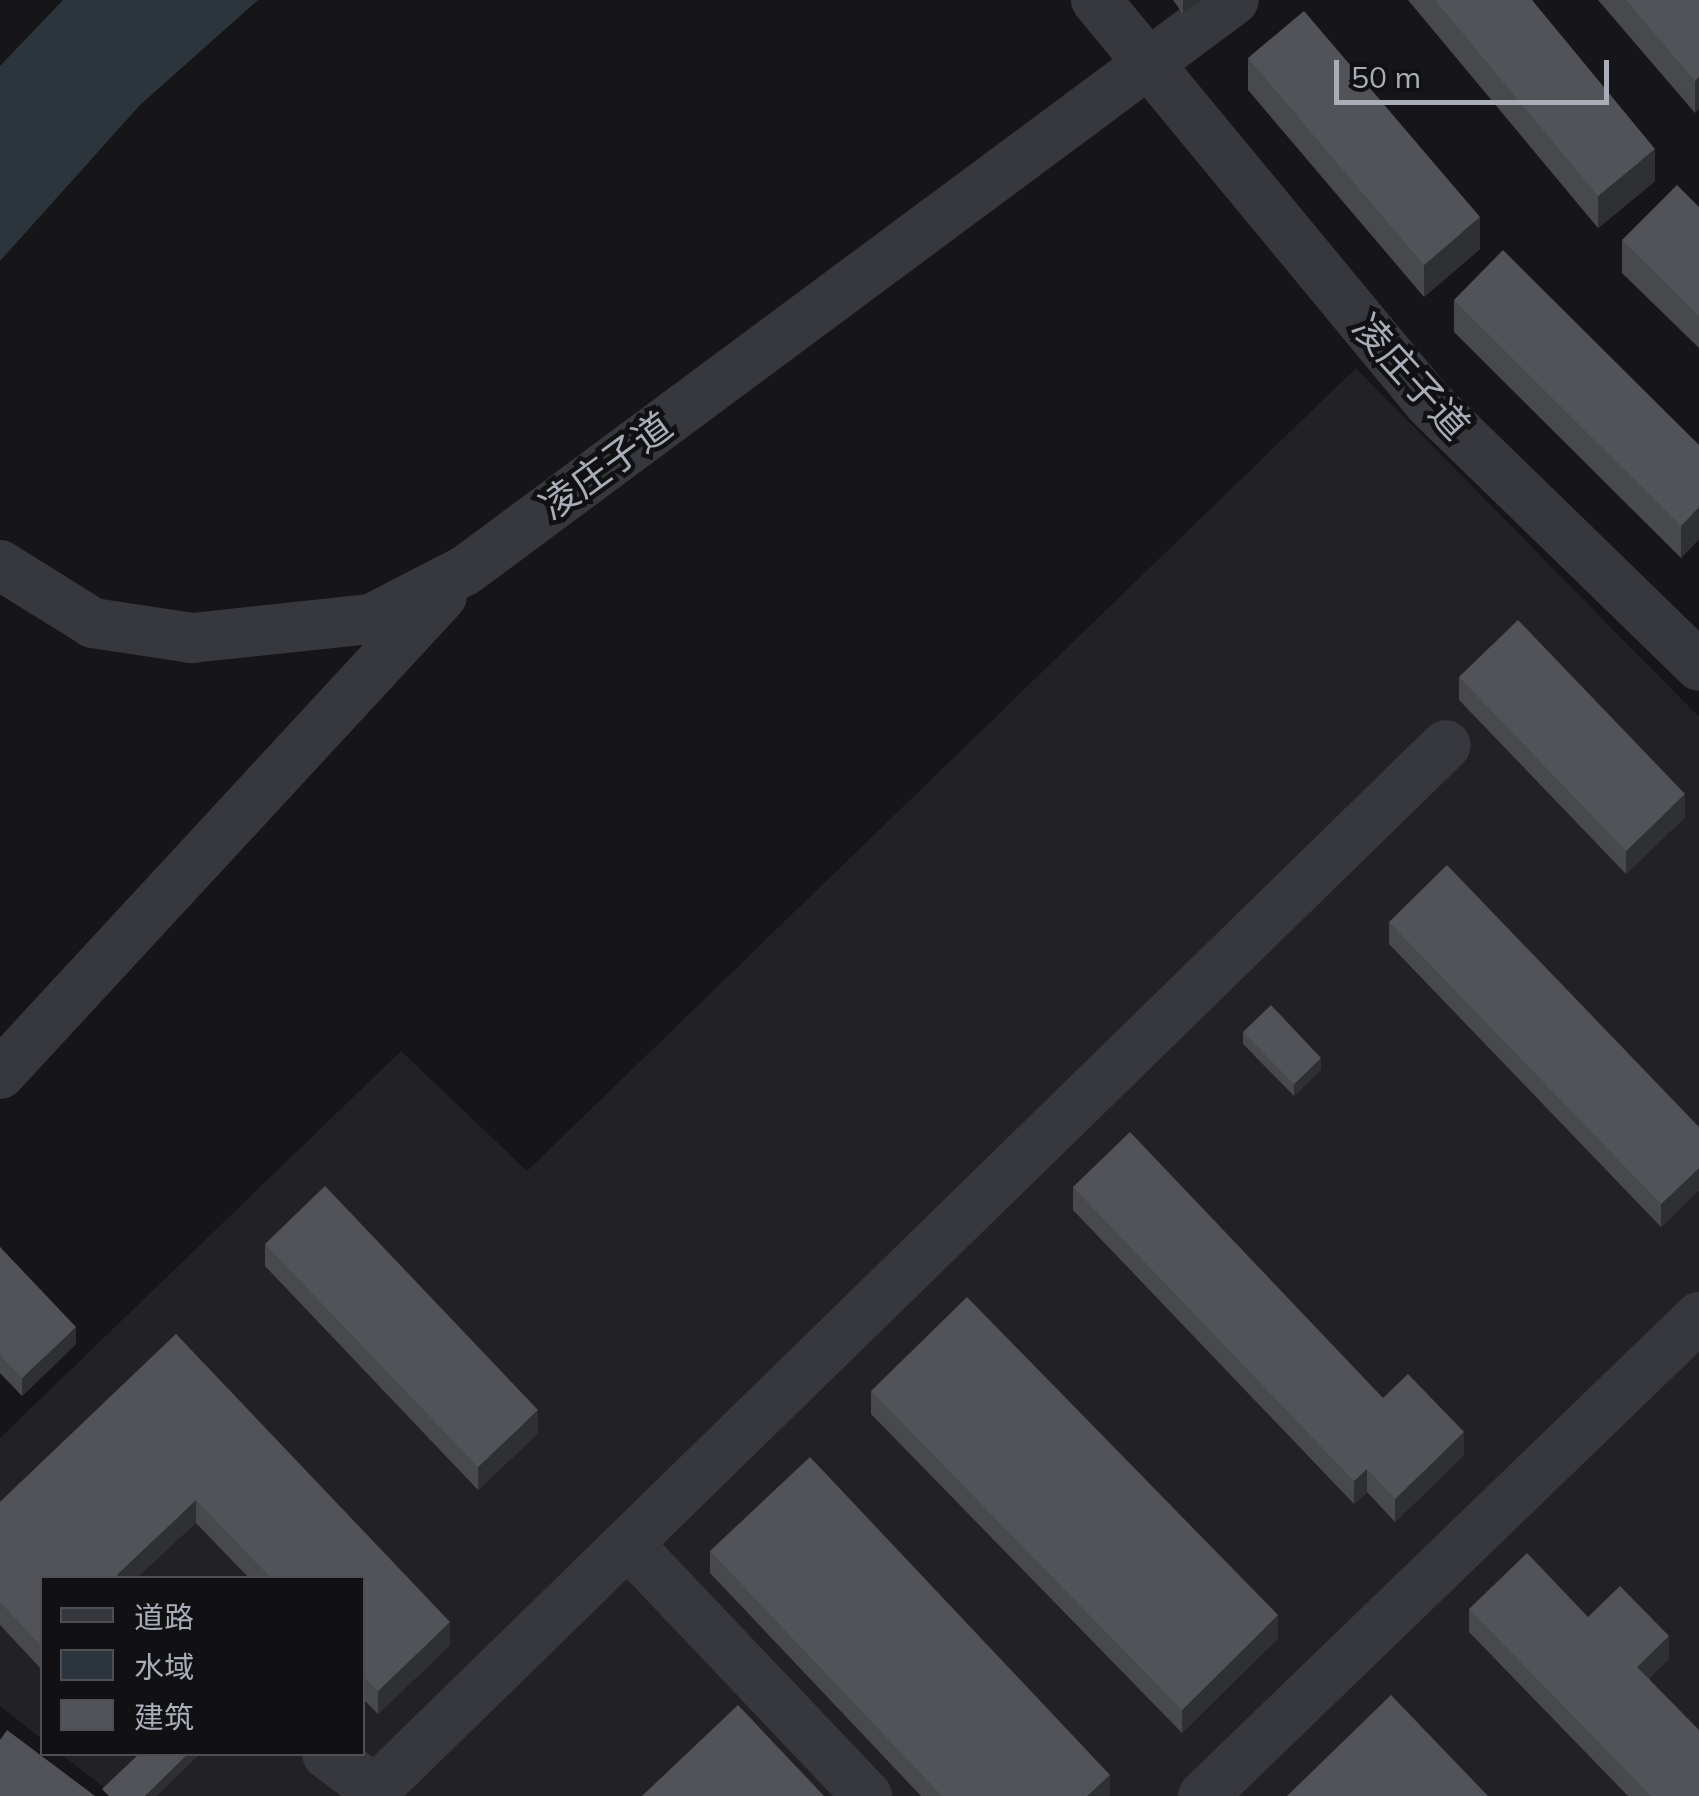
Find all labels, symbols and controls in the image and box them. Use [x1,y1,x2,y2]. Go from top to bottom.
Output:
scale bar [1339,40,1614,102]
text: 50 m [1351,58,1421,96]
street label: 凌庄子道 [1343,305,1479,449]
street label: 凌庄子道 [531,403,681,529]
legend [40,1576,365,1756]
text: 道路 [134,1598,194,1636]
text: 水域 [134,1648,194,1686]
text: 建筑 [134,1698,194,1736]

